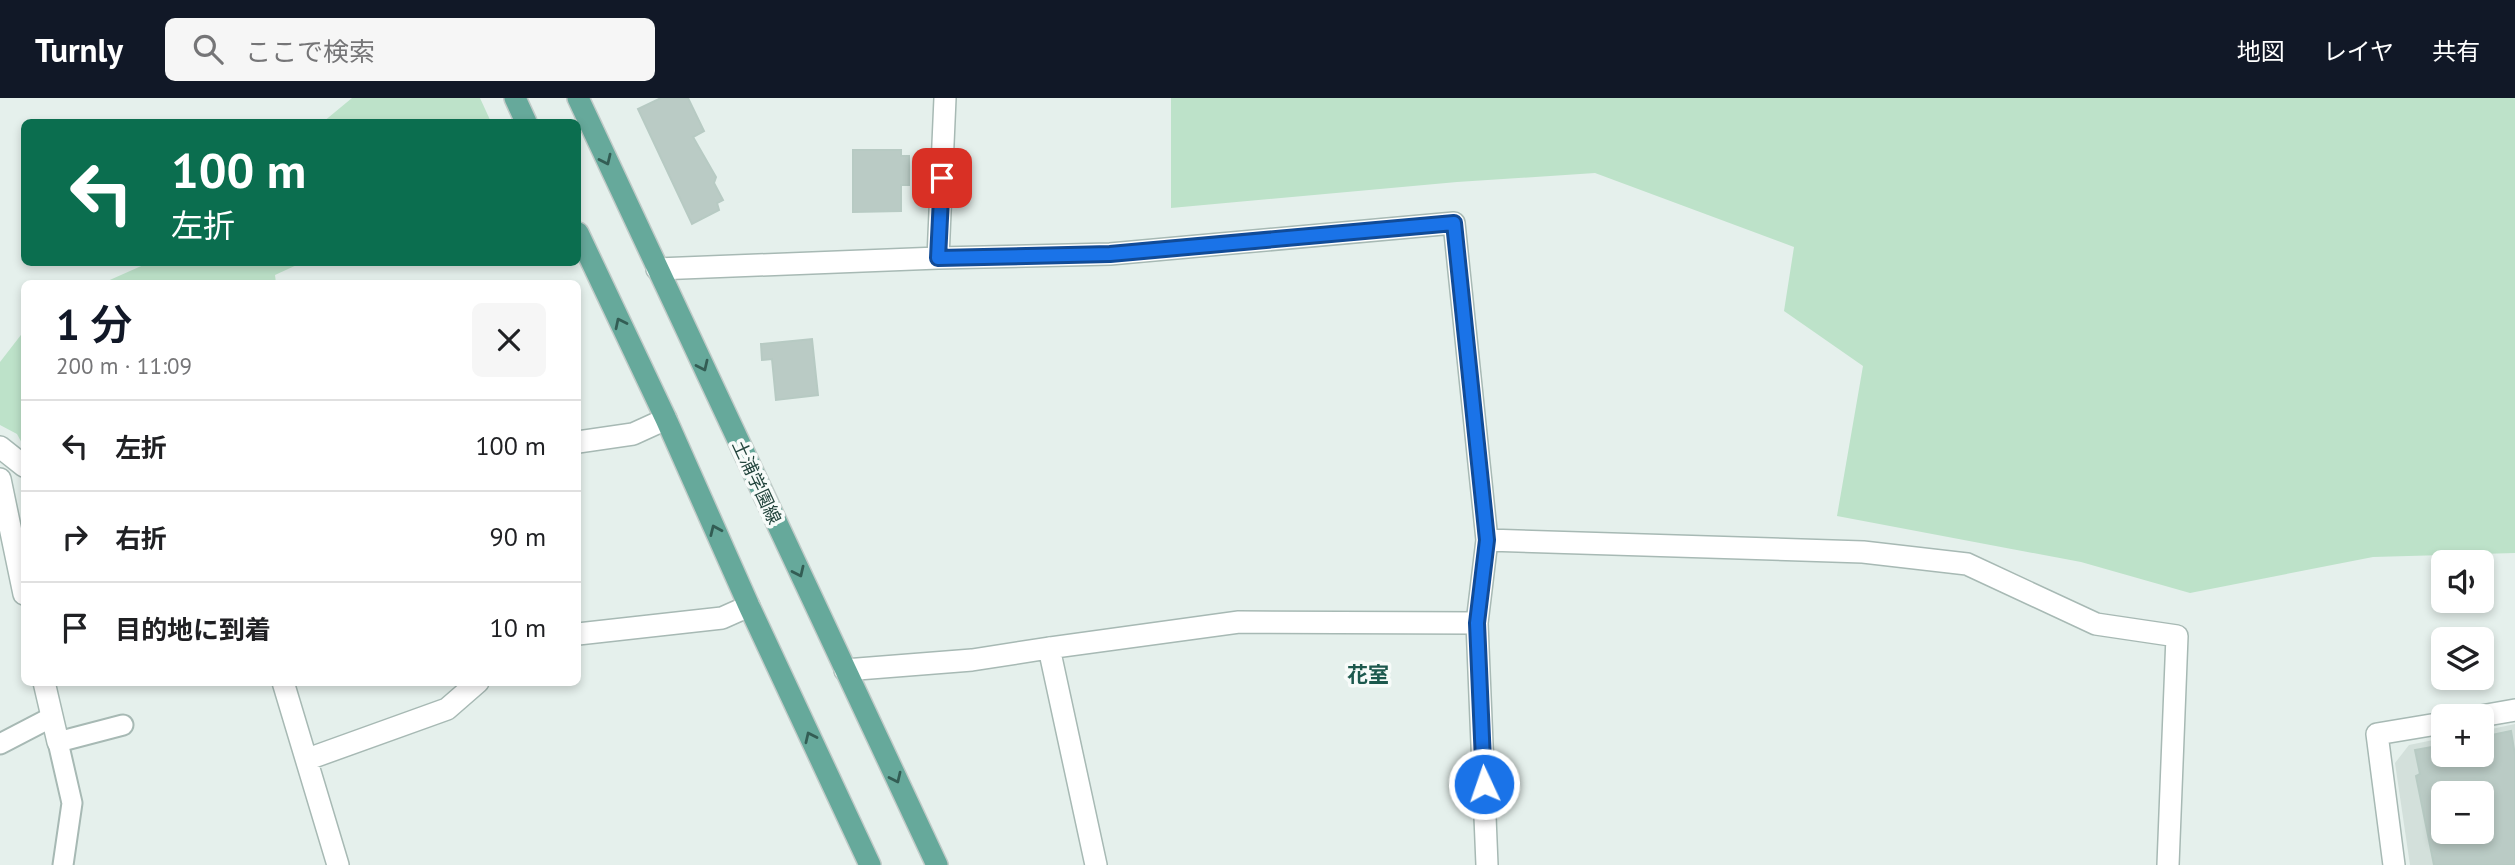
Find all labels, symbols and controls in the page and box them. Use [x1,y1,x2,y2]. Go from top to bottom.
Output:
search box [165,18,655,81]
text: Turnly [35,28,123,71]
icon: search [189,30,227,68]
text: ここで検索 [245,35,375,68]
text: 地図 [2237,36,2285,67]
text: レイヤ [2323,36,2394,67]
text: 共有 [2432,36,2480,67]
text: 100 m [171,138,306,202]
icon: left [56,147,147,238]
pin [912,148,972,208]
one-way arrow [598,153,612,165]
icon: arrive [923,159,961,197]
text: 左折 [171,204,235,246]
text: 1 分 [56,297,132,352]
button: close [472,303,546,377]
one-way arrow [614,318,628,330]
text: 200 m · 11:09 [56,351,192,380]
one-way arrow [694,359,708,371]
icon: left [56,427,94,465]
text: 100 m [475,429,546,462]
text: 左折 [115,431,167,464]
street label: 土浦学園線 [728,436,786,528]
icon: right [56,518,94,556]
text: 90 m [490,520,546,553]
text: 右折 [115,522,167,555]
one-way arrow [709,525,723,537]
map controls [2431,550,2494,844]
button: sound [2431,550,2494,613]
one-way arrow [791,565,805,577]
icon: arrive [56,609,94,647]
text: 10 m [490,611,546,644]
text: 目的地に到着 [115,613,271,646]
button: layers [2431,627,2494,690]
district label: 花室 [1347,661,1389,688]
button: + [2431,704,2494,767]
one-way arrow [805,732,819,744]
position arrow [1447,747,1521,821]
one-way arrow [887,771,901,783]
button: − [2431,781,2494,844]

